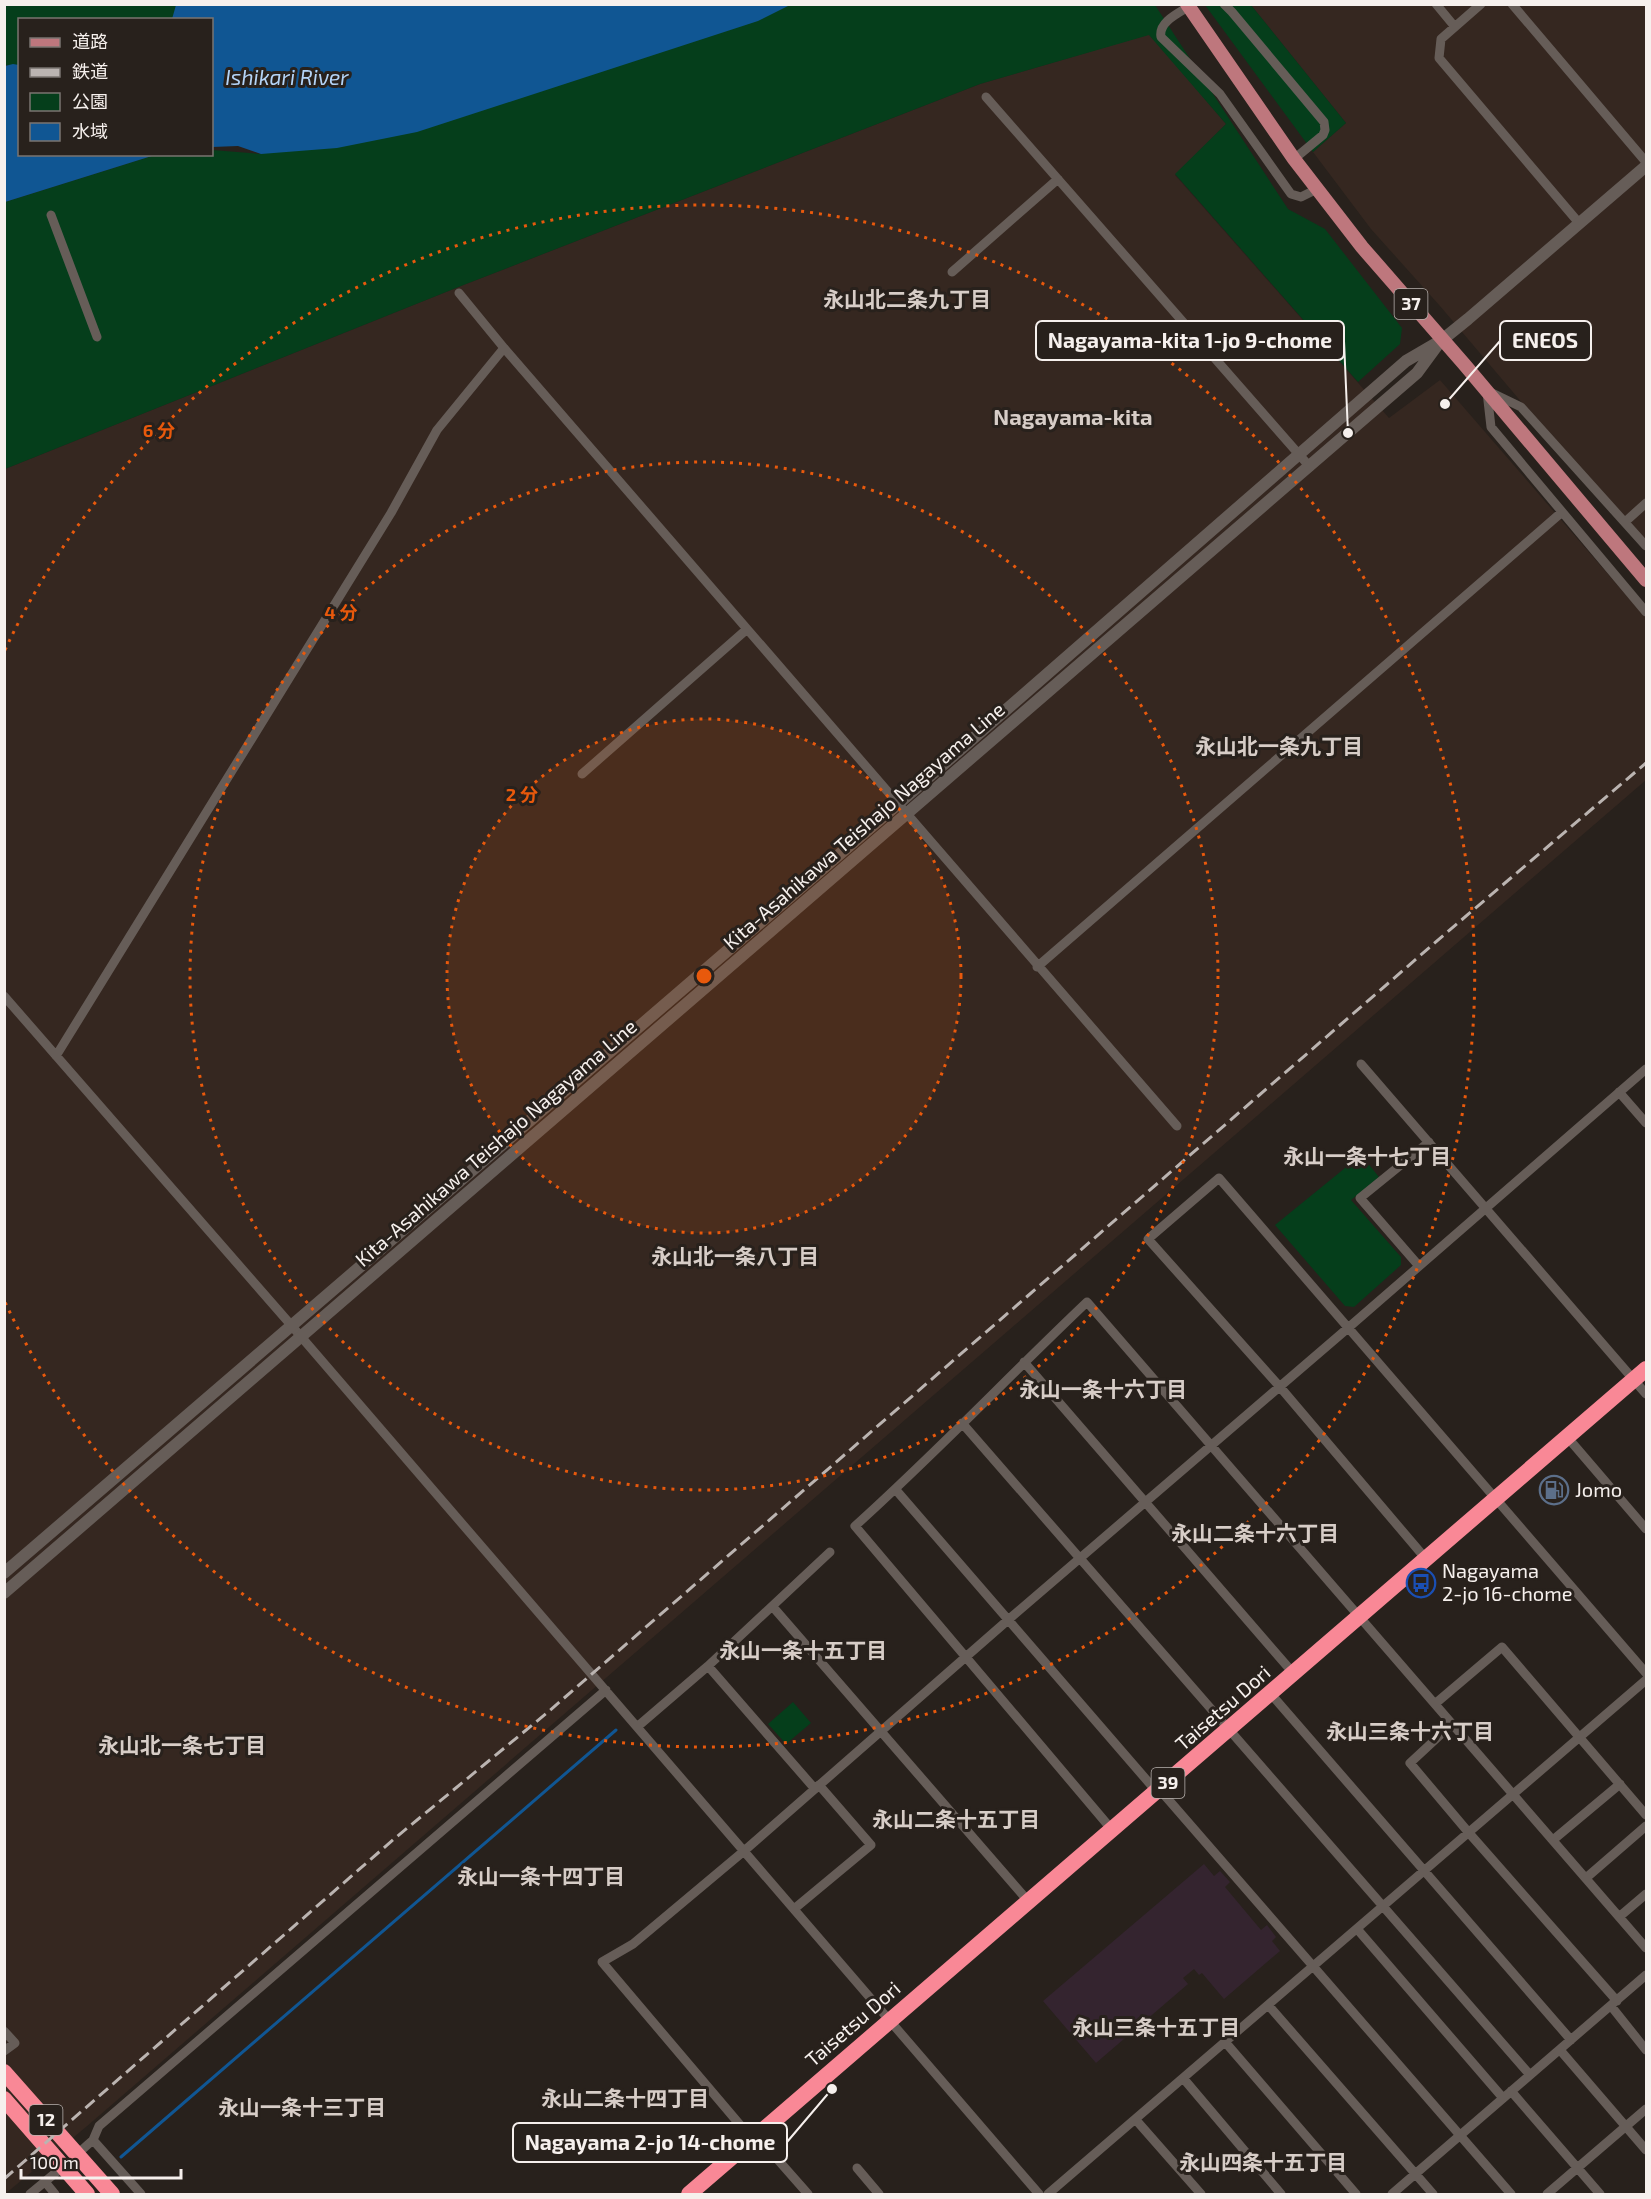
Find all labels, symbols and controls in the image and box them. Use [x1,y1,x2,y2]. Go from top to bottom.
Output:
legend [18,18,213,156]
text: 道路 [72,30,108,52]
text: 鉄道 [72,60,108,82]
water label: Ishikari River [225,64,349,89]
text: 公園 [72,90,108,112]
text: 水域 [72,120,108,142]
district label: 永山北二条九丁目 [823,286,991,311]
road number: 37 [1394,289,1428,319]
callout: Nagayama-kita 1-jo 9-chome [1036,321,1344,360]
callout: ENEOS [1500,321,1591,360]
text: Nagayama-kita 1-jo 9-chome [1048,327,1332,353]
text: ENEOS [1512,327,1578,352]
district label: Nagayama-kita [993,403,1153,430]
text: 6 分 [143,419,175,441]
text: 4 分 [324,601,358,623]
street label: Kita-Asahikawa Teishajo Nagayama Line [718,696,1009,954]
district label: 永山北一条九丁目 [1195,733,1363,758]
text: 2 分 [506,783,538,805]
centre of rings [694,966,714,986]
street label: Kita-Asahikawa Teishajo Nagayama Line [350,1013,641,1271]
district label: 永山一条十七丁目 [1283,1143,1451,1168]
district label: 永山北一条八丁目 [651,1243,819,1268]
district label: 永山一条十六丁目 [1019,1376,1187,1401]
fuel station icon: Jomo [1538,1474,1570,1506]
place label: Jomo [1575,1477,1622,1501]
district label: 永山二条十六丁目 [1171,1520,1339,1545]
place label: Nagayama 2-jo 16-chome [1442,1558,1572,1605]
bus stop icon: Nagayama 2-jo 16-chome [1405,1567,1437,1599]
district label: 永山一条十五丁目 [719,1637,887,1662]
street label: Taisetsu Dori [1170,1660,1275,1755]
district label: 永山三条十六丁目 [1326,1718,1494,1743]
district label: 永山北一条七丁目 [98,1732,266,1757]
road number: 39 [1152,1768,1184,1798]
district label: 永山二条十五丁目 [872,1806,1040,1831]
district label: 永山一条十四丁目 [457,1863,625,1888]
street label: Taisetsu Dori [800,1976,905,2071]
district label: 永山三条十五丁目 [1072,2014,1240,2039]
district label: 永山二条十四丁目 [541,2085,709,2110]
district label: 永山一条十三丁目 [218,2094,386,2119]
road number: 12 [30,2105,63,2135]
callout: Nagayama 2-jo 14-chome [513,2123,787,2162]
text: Nagayama 2-jo 14-chome [525,2129,775,2155]
scale bar [21,2142,182,2180]
district label: 永山四条十五丁目 [1179,2149,1347,2174]
text: 100 m [30,2151,79,2173]

